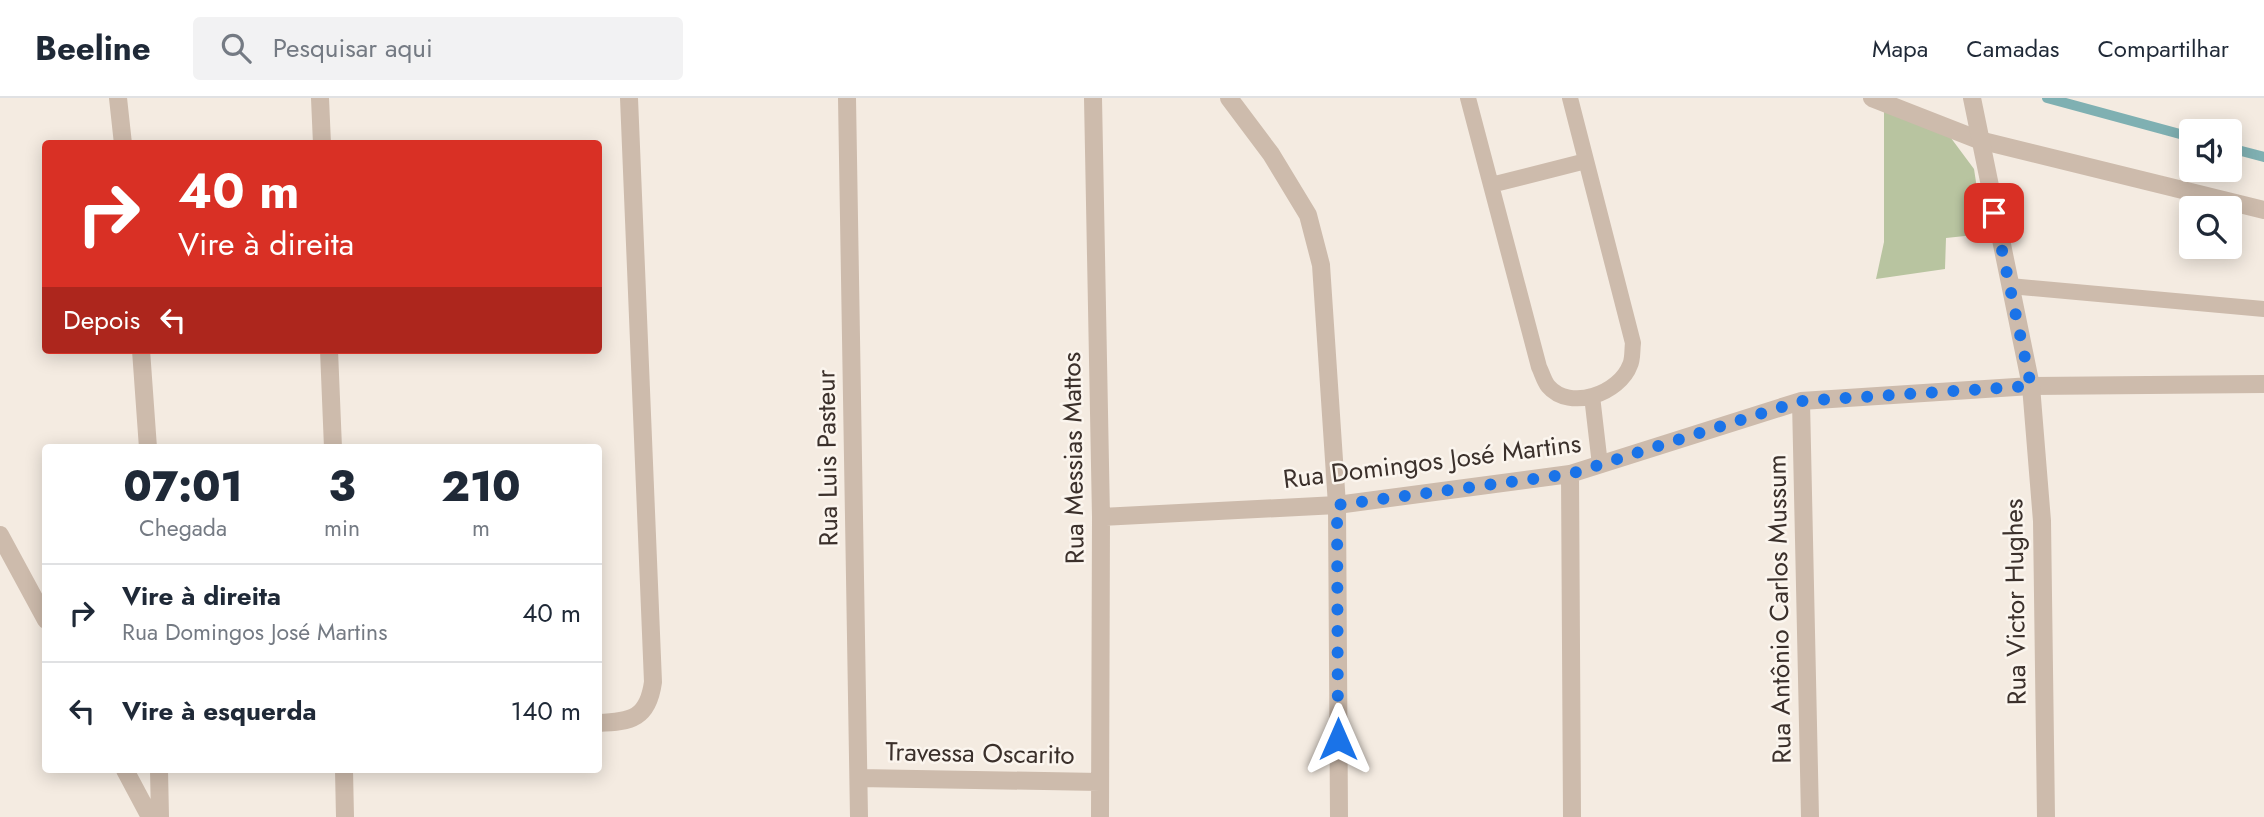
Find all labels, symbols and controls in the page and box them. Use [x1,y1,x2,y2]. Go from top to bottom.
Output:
search box [193,17,683,80]
text: Beeline [35,25,151,72]
icon: search [217,29,255,67]
text: Pesquisar aqui [273,29,433,67]
text: Mapa [1872,31,1928,66]
text: Camadas [1966,31,2059,66]
text: Compartilhar [2097,31,2229,66]
map controls [2179,119,2242,259]
button: sound [2179,119,2242,182]
text: 40 m [178,156,300,226]
icon: right [63,168,154,259]
pin [1964,183,2024,243]
icon: arrive [1975,194,2013,232]
button: search [2179,196,2242,259]
text: Vire à direita [178,221,354,267]
text: Depois [63,301,140,339]
icon: left [154,301,192,339]
street label: Rua Messias Mattos [1052,352,1094,564]
street label: Rua Luis Pasteur [806,369,848,547]
street label: Rua Domingos José Martins [1281,424,1583,498]
street label: Rua Antônio Carlos Mussum [1757,454,1801,764]
text: 07:01 [123,456,243,517]
text: 3 [329,456,356,517]
text: 210 [441,456,521,517]
street label: Rua Victor Hughes [1994,498,2036,706]
text: Chegada [139,511,227,545]
text: min [324,511,360,545]
text: m [472,511,490,545]
text: Vire à direita [122,577,281,615]
icon: right [63,594,101,632]
text: 40 m [522,594,581,632]
text: Rua Domingos José Martins [122,615,387,649]
icon: left [63,692,101,730]
text: Vire à esquerda [122,692,317,730]
text: 140 m [510,692,581,730]
position arrow [1301,702,1375,776]
street label: Travessa Oscarito [885,732,1075,774]

